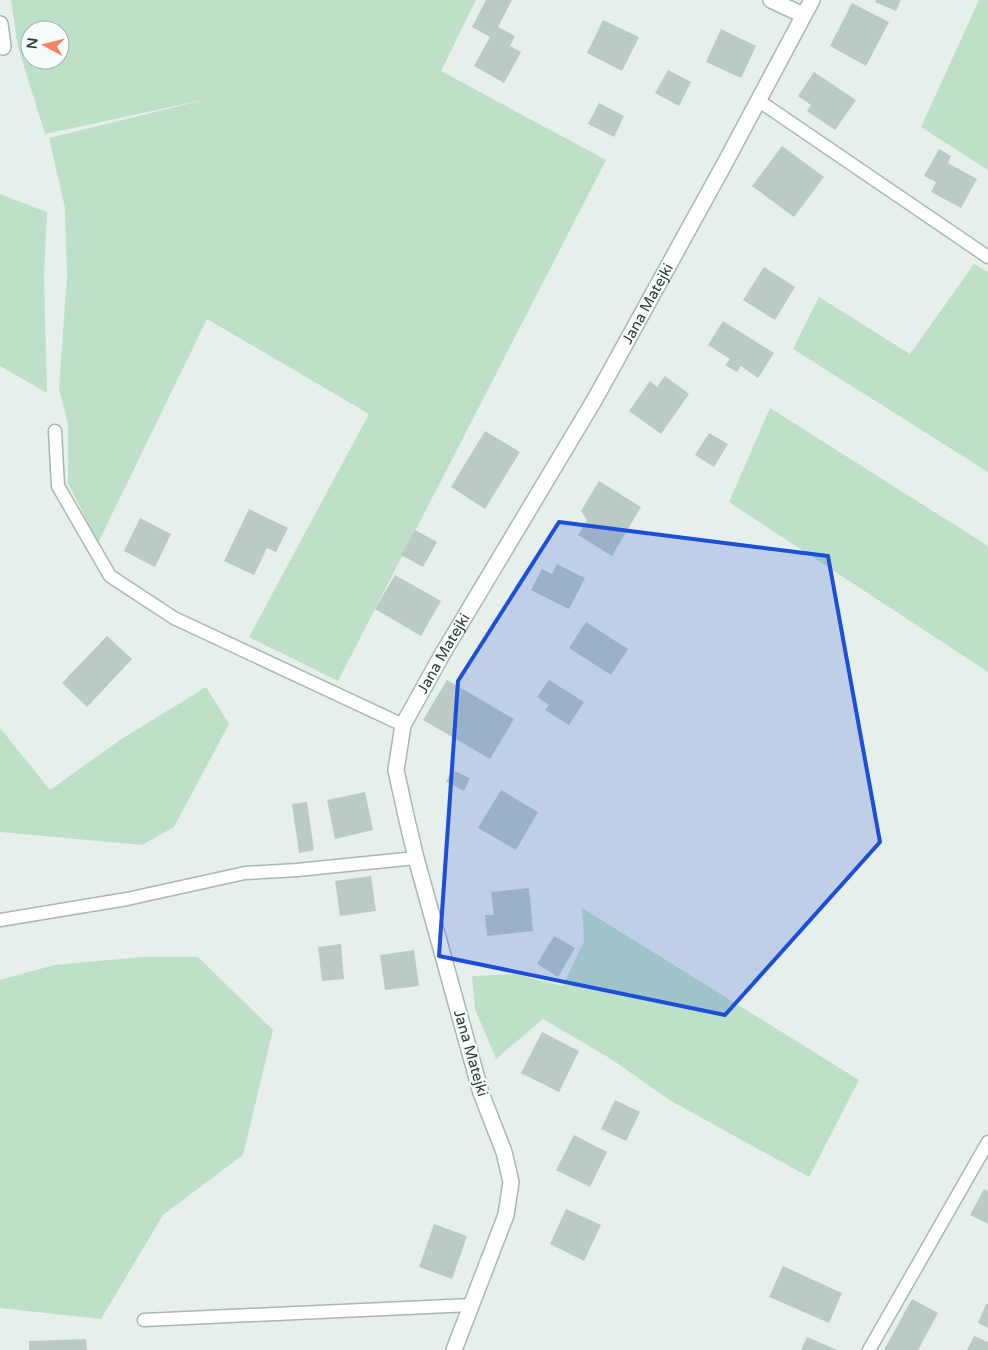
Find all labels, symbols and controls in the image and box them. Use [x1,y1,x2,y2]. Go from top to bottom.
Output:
north arrow [20,20,70,70]
text: N [23,37,42,50]
street label: Jana Matejki [618,260,677,347]
street label: Jana Matejki [413,610,474,697]
street label: Jana Matejki [450,1008,492,1098]

